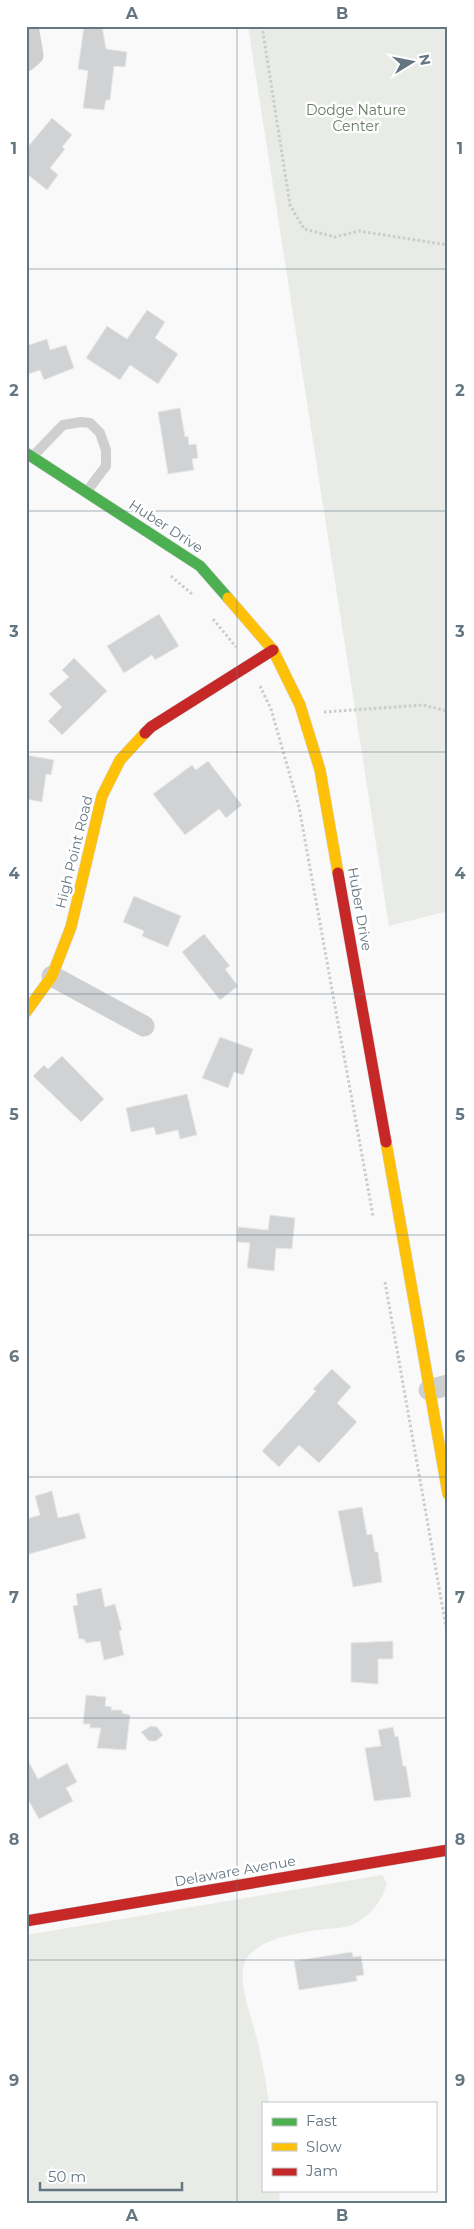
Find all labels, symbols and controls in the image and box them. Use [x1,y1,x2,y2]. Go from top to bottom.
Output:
text: A [125,4,139,23]
text: B [336,4,348,23]
north arrow [386,38,436,88]
text: N [415,53,435,67]
park label: Dodge Nature Center [306,101,406,135]
text: 1 [11,139,17,158]
text: 1 [457,139,463,158]
text: 2 [9,381,19,400]
text: 2 [455,381,465,400]
street label: Huber Drive [126,495,206,557]
text: 3 [8,622,19,641]
text: 3 [454,622,465,641]
street label: High Point Road [51,794,97,910]
text: 4 [8,864,20,883]
text: 4 [454,864,466,883]
street label: Huber Drive [344,866,376,952]
text: 5 [9,1105,19,1124]
text: 5 [455,1105,465,1124]
text: 6 [9,1347,19,1366]
text: 6 [455,1347,465,1366]
text: 7 [9,1588,19,1607]
text: 7 [455,1588,465,1607]
text: 8 [9,1830,19,1849]
text: 8 [455,1830,465,1849]
street label: Delaware Avenue [173,1851,297,1891]
text: 9 [9,2071,19,2090]
text: 9 [455,2071,465,2090]
legend [262,2102,436,2192]
text: Fast [306,2111,337,2130]
text: Slow [306,2137,342,2156]
scale bar [40,2159,182,2191]
text: Jam [305,2161,338,2180]
text: 50 m [48,2167,86,2186]
text: A [125,2206,139,2225]
text: B [336,2206,348,2225]

